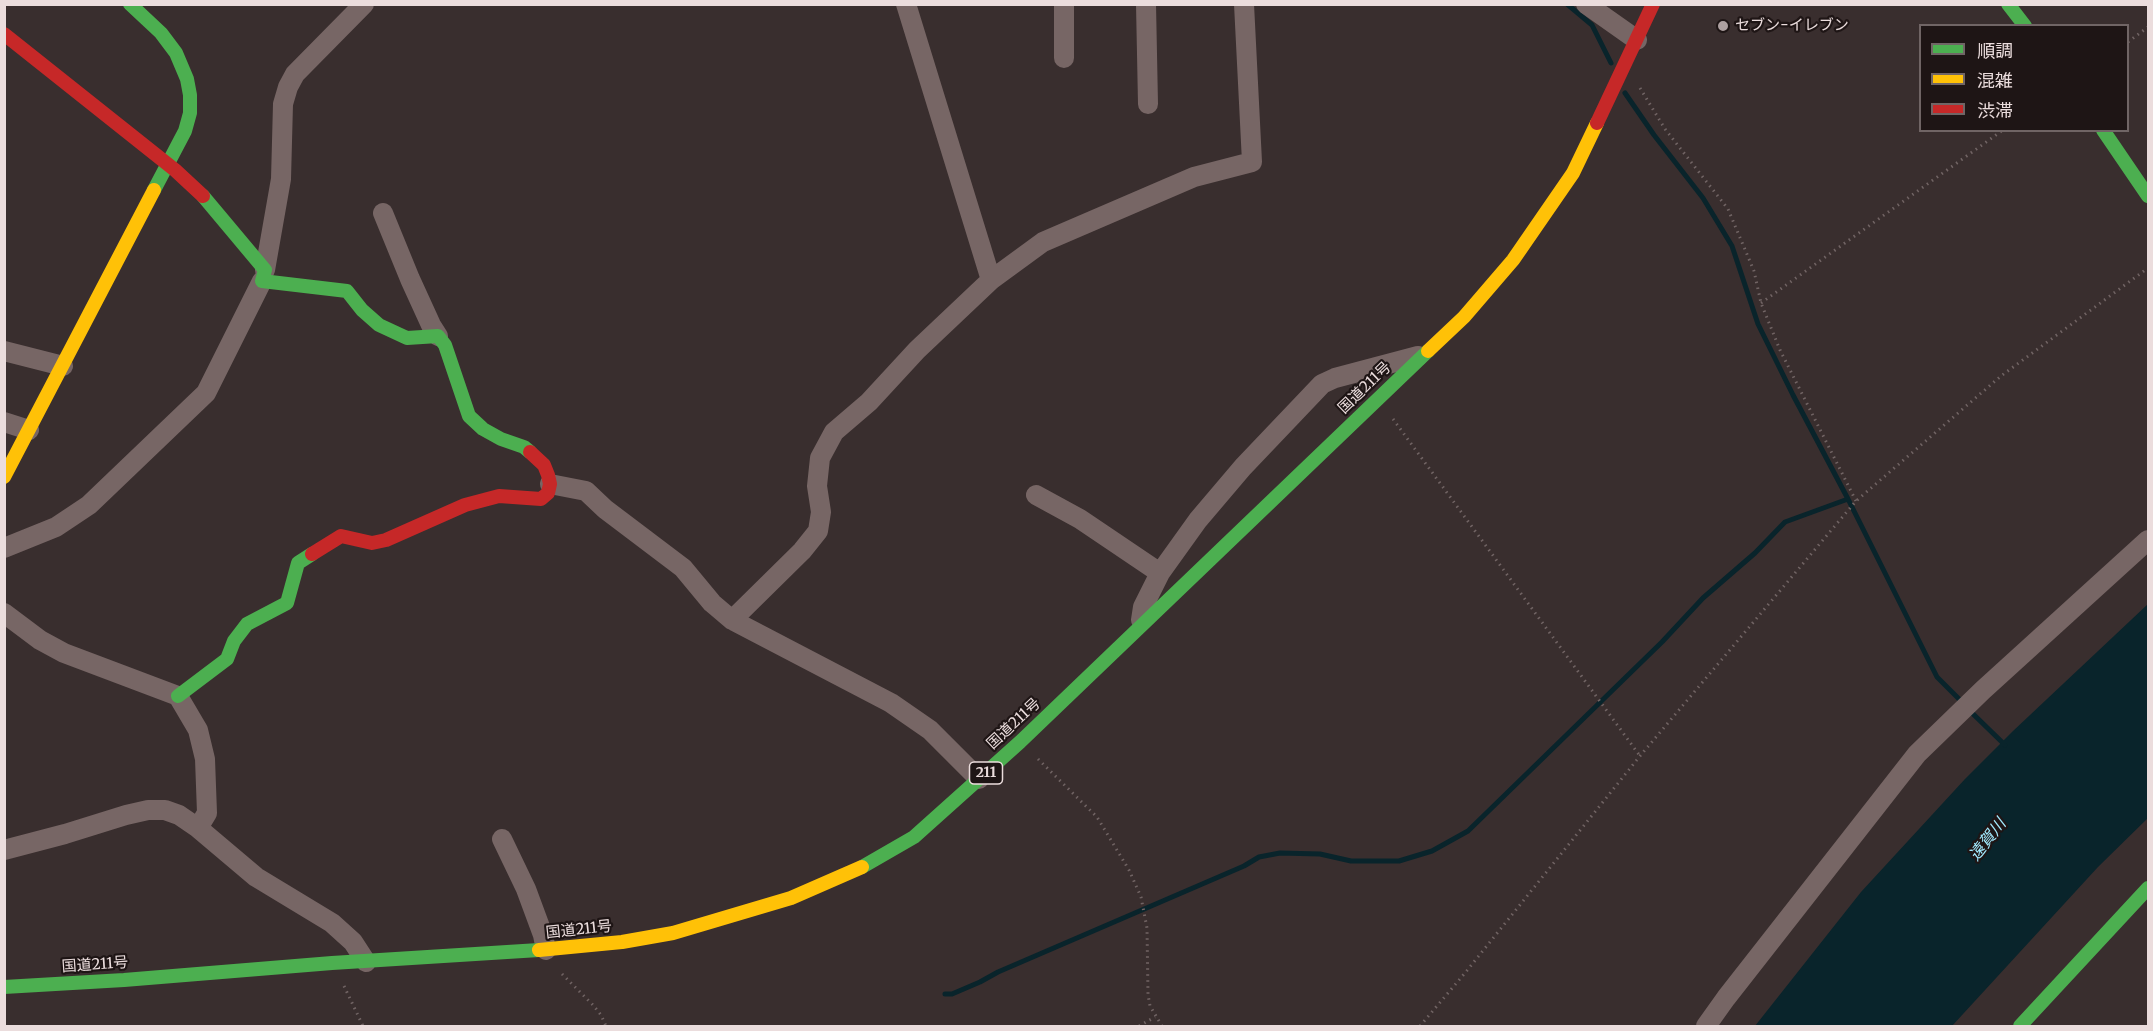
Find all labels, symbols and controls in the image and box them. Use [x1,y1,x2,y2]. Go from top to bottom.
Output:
place label: セブン-イレブン [1735,17,1849,35]
marker: セブン-イレブン [1716,19,1730,33]
legend [1919,24,2129,132]
text: 順調 [1977,39,2013,62]
text: 混雑 [1977,69,2013,92]
text: 渋滞 [1977,99,2013,122]
street label: 国道211号 [1335,358,1395,418]
street label: 国道211号 [984,695,1044,753]
road number: 211 [970,762,1002,784]
water label: 遠賀川 [1966,815,2010,865]
street label: 国道211号 [545,918,613,942]
street label: 国道211号 [61,954,129,976]

